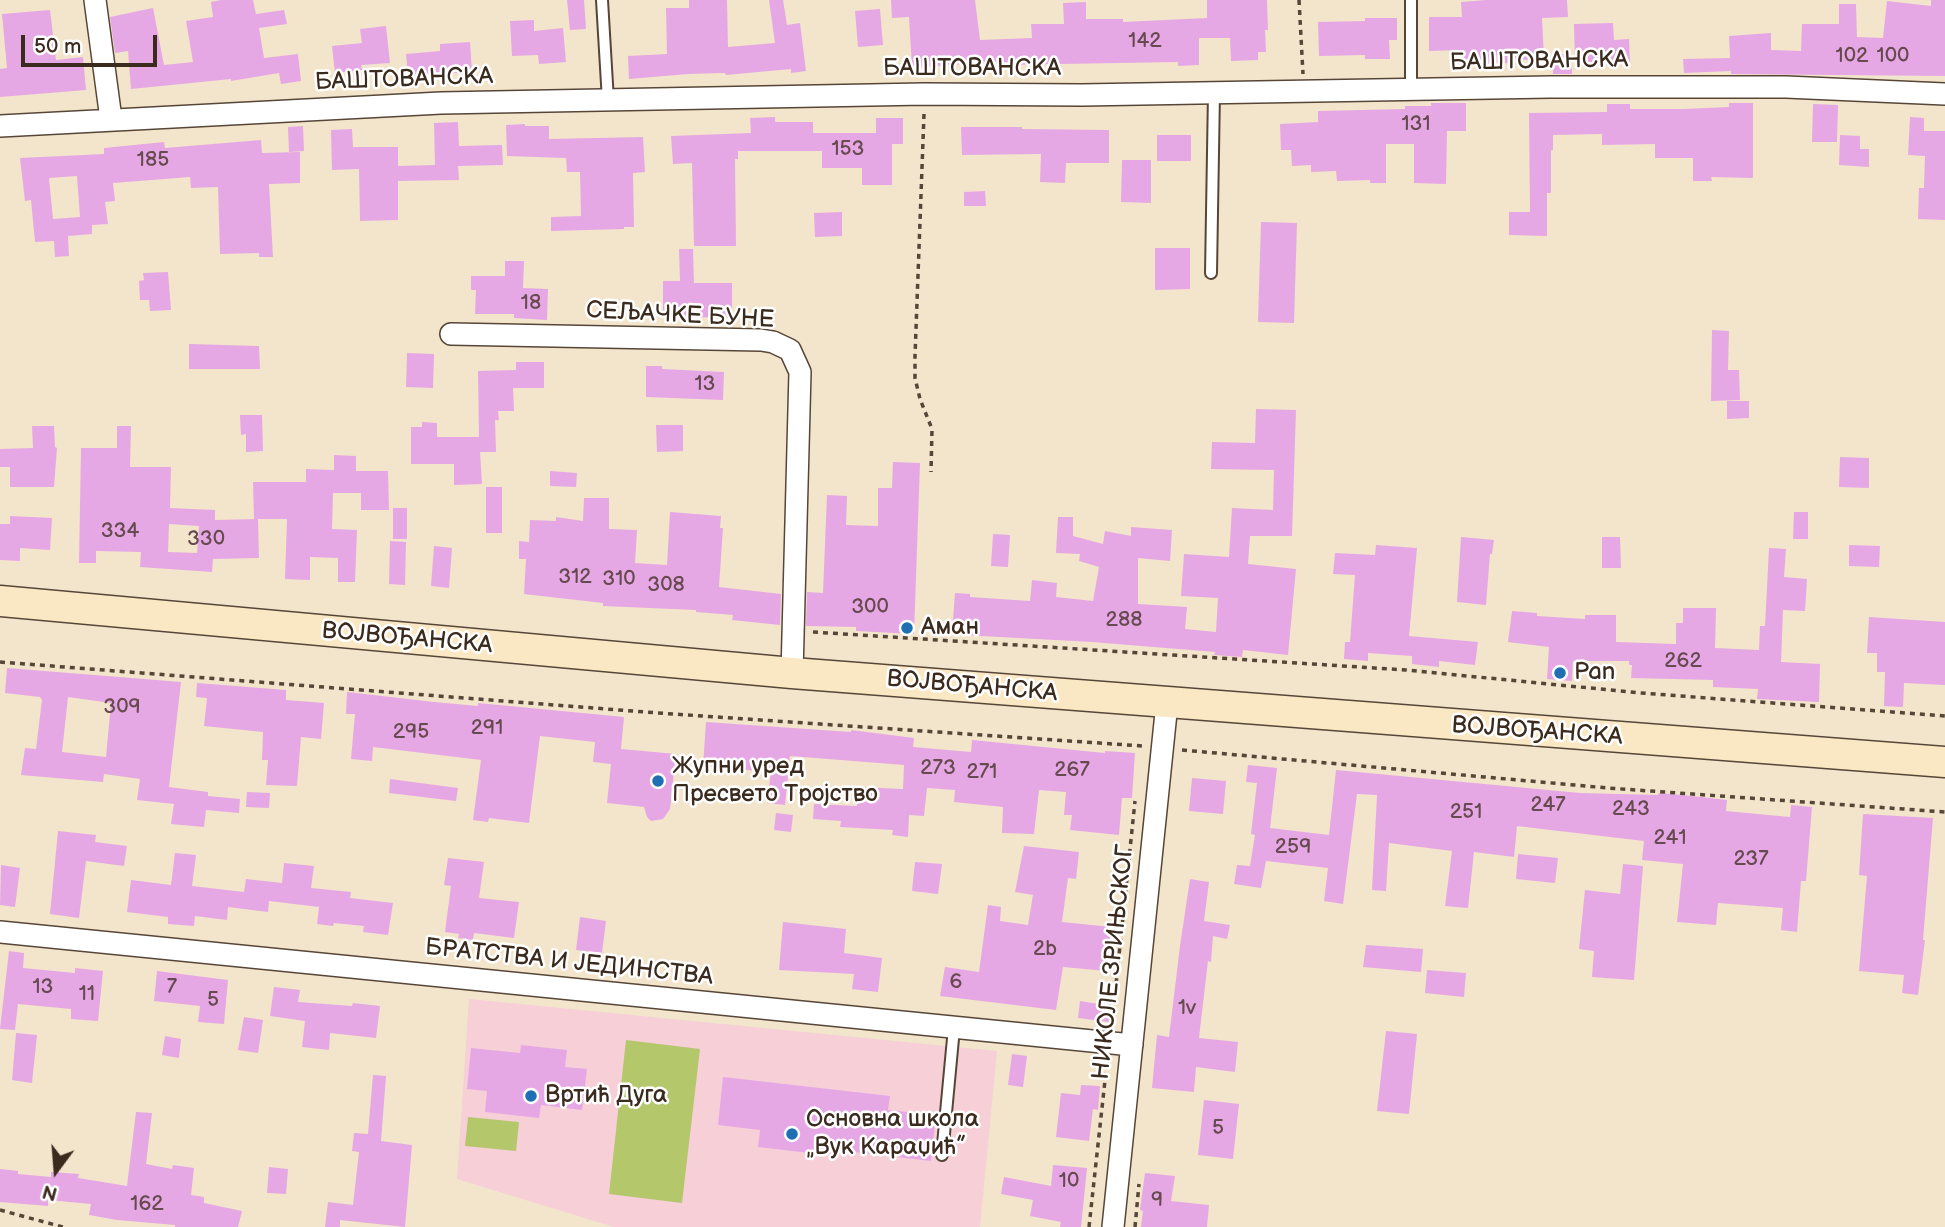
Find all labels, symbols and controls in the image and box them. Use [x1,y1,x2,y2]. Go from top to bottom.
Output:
scale bar [24,21,161,65]
house number: 142 [1128,29,1162,55]
text: 50 m [34,34,81,59]
house number: 102 [1836,44,1868,70]
house number: 100 [1877,44,1909,70]
street label: БАШТОВАНСКА [1450,46,1628,78]
street label: БАШТОВАНСКА [883,55,1061,83]
street label: БАШТОВАНСКА [314,62,494,98]
house number: 131 [1401,112,1431,138]
house number: 153 [831,137,865,163]
house number: 185 [137,148,169,174]
house number: 18 [521,291,541,317]
street label: СЕЉАЧКЕ БУНЕ [585,297,775,335]
house number: 13 [694,372,716,398]
house number: 334 [101,519,139,545]
house number: 330 [187,527,225,553]
house number: 312 [558,565,592,591]
house number: 310 [602,567,636,593]
house number: 308 [647,573,685,599]
house number: 300 [851,595,889,621]
house number: 288 [1106,608,1142,634]
place label: Аман [921,614,979,642]
street label: ВОЈВОЂАНСКА [320,617,494,661]
marker: Аман [899,620,915,636]
house number: 262 [1664,649,1702,675]
place label: Pan [1574,659,1615,687]
street label: ВОЈВОЂАНСКА [885,665,1059,709]
marker: Pan [1552,665,1568,681]
house number: 309 [103,695,141,721]
street label: ВОЈВОЂАНСКА [1451,712,1623,752]
house number: 291 [471,716,503,742]
house number: 295 [393,720,429,746]
place label: Жупни уред Пресвето Тројство [672,753,878,809]
house number: 273 [920,756,956,782]
house number: 267 [1054,758,1090,784]
house number: 271 [967,760,997,786]
marker: Жупни уред Пресвето Тројство [650,773,666,789]
house number: 247 [1530,793,1566,819]
house number: 243 [1612,797,1650,823]
house number: 251 [1450,800,1482,826]
house number: 241 [1653,826,1687,852]
house number: 259 [1275,835,1311,861]
street label: НИКОЛЕ ЗРИЊСКОГ [1087,843,1141,1081]
house number: 237 [1733,847,1769,873]
street label: БРАТСТВА И ЈЕДИНСТВА [424,934,714,992]
house number: 2b [1033,937,1057,963]
house number: 6 [950,970,962,996]
house number: 13 [32,975,54,1001]
house number: 7 [167,975,177,1001]
house number: 11 [79,982,95,1008]
house number: 5 [207,988,219,1014]
house number: 1v [1178,996,1196,1022]
place label: Вртић Дуга [545,1082,667,1110]
marker: Вртић Дуга [523,1088,539,1104]
place label: Основна школа „Вук Караџић” [806,1106,979,1162]
house number: 5 [1212,1116,1224,1142]
marker: Основна школа „Вук Караџић” [784,1126,800,1142]
north arrow [21,1136,91,1206]
house number: 10 [1059,1169,1079,1195]
text: N [40,1179,60,1205]
house number: 9 [1151,1188,1163,1214]
house number: 162 [130,1192,164,1218]

